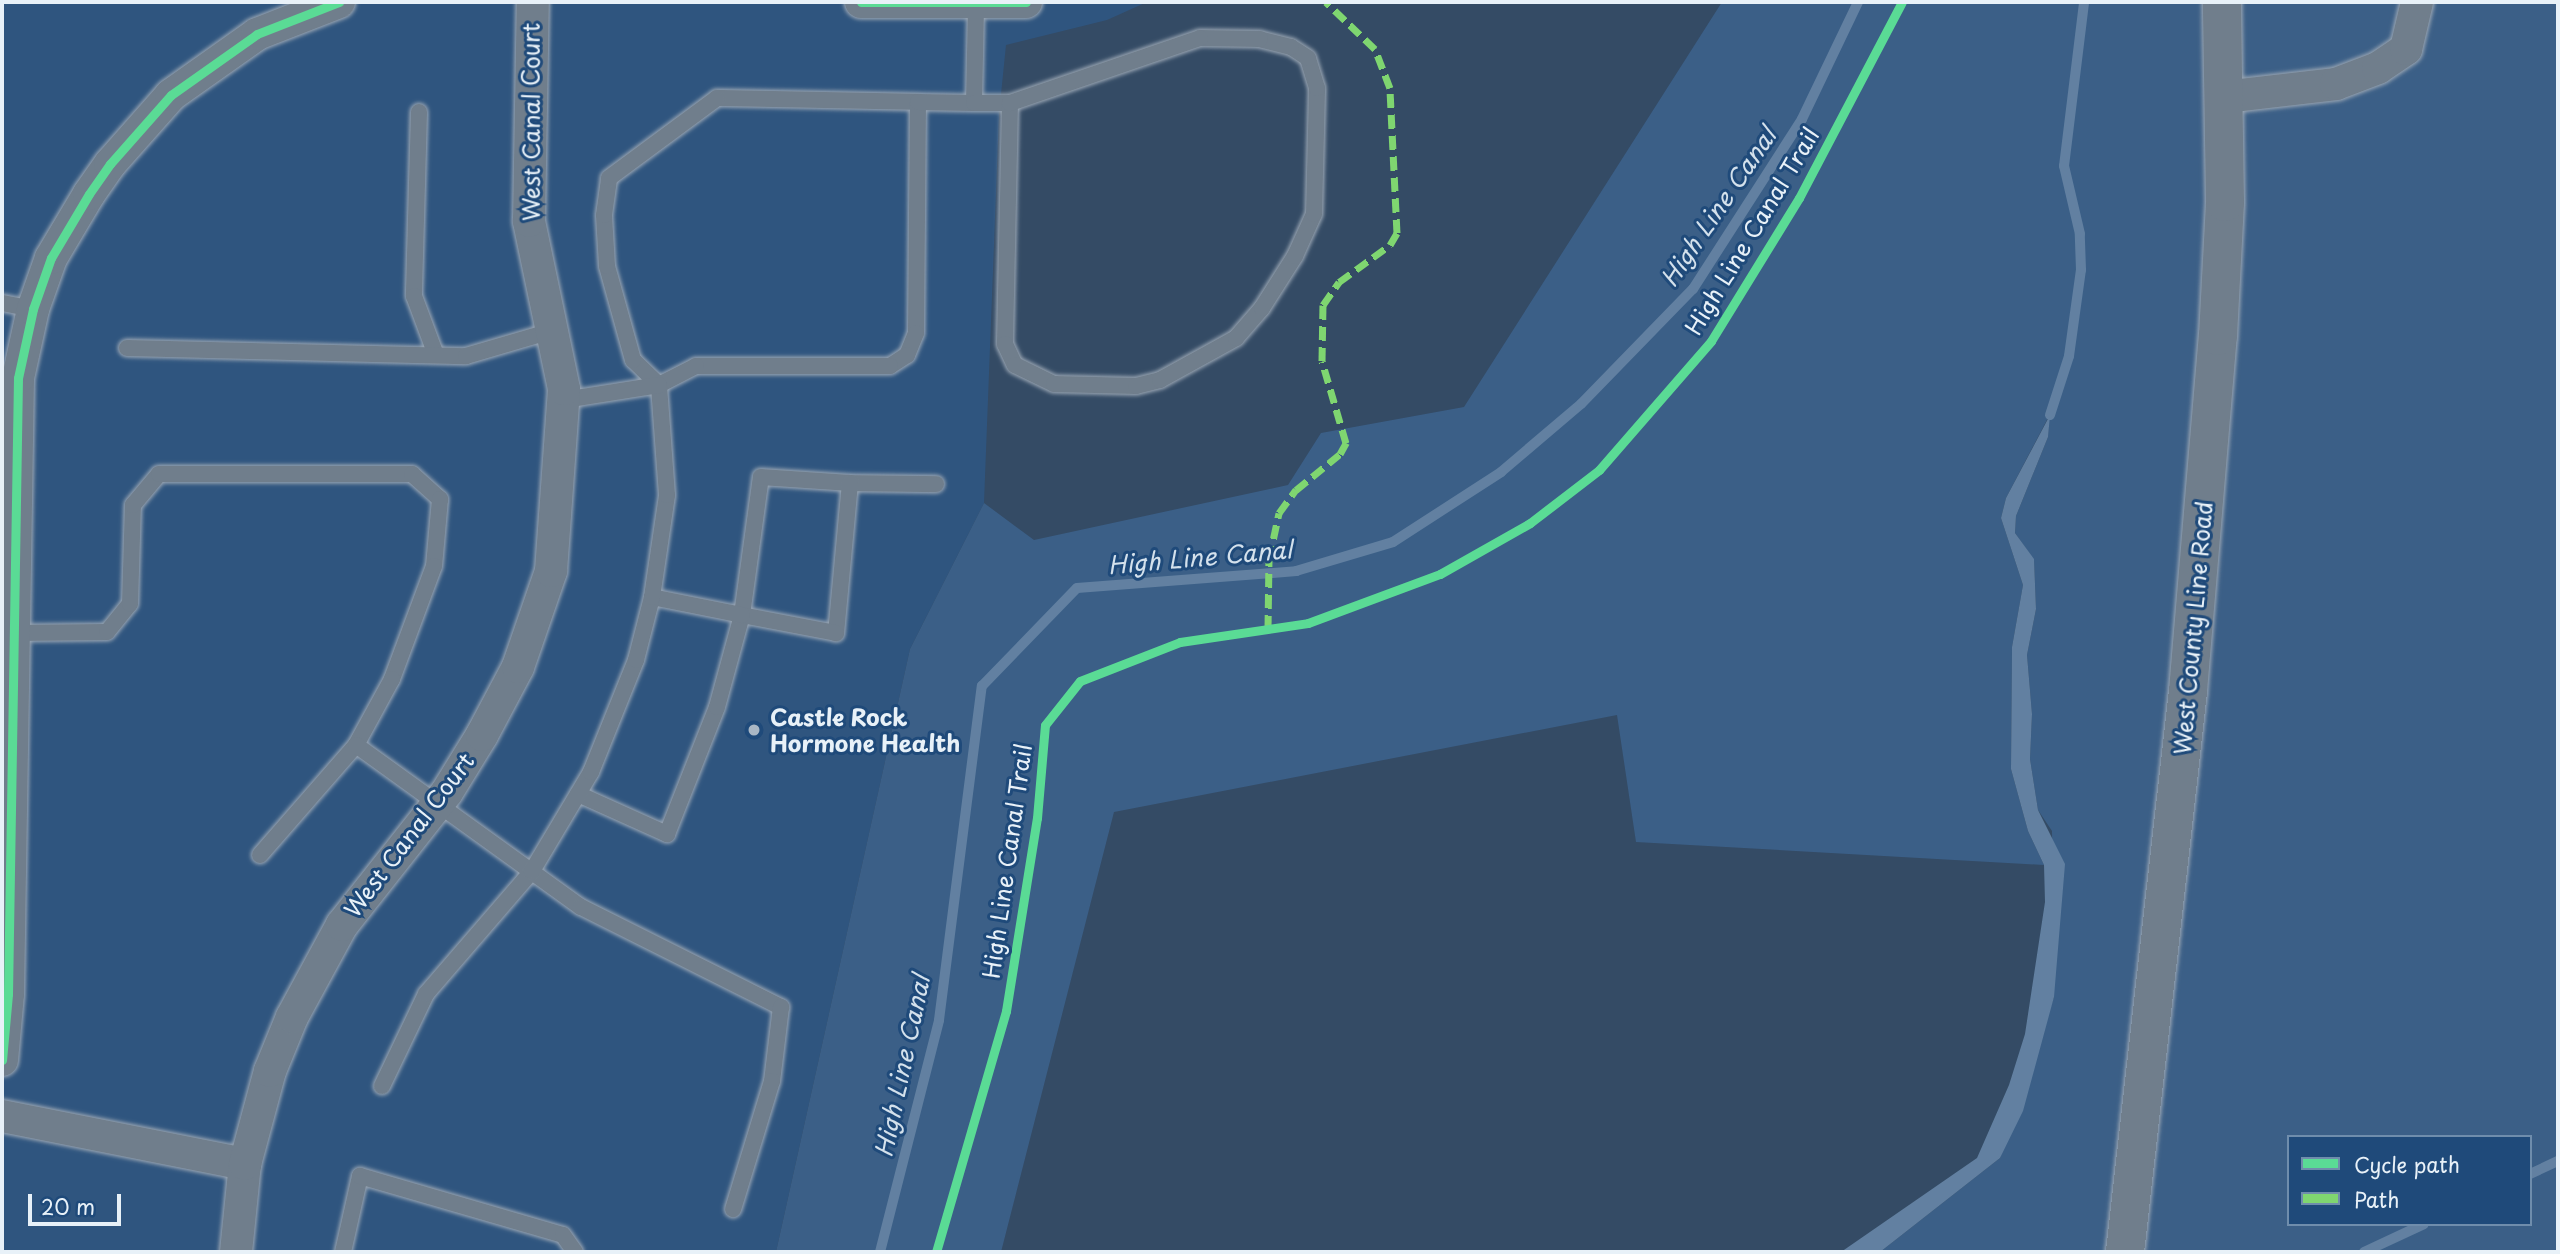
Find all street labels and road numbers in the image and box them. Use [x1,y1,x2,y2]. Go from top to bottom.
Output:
street label: West Canal Court [517,23,545,221]
street label: High Line Canal Trail [1679,122,1825,340]
street label: West County Line Road [2168,499,2218,757]
street label: High Line Canal Trail [977,742,1037,980]
street label: West Canal Court [339,748,479,922]

